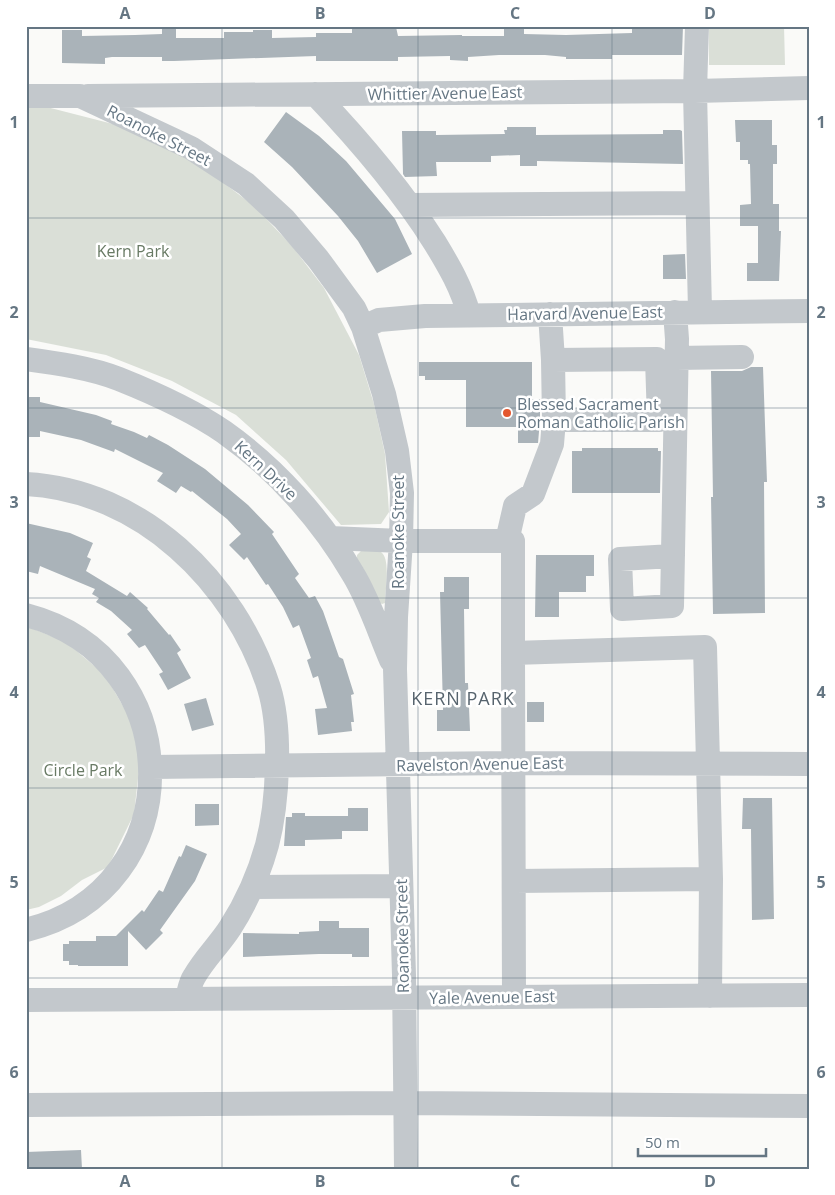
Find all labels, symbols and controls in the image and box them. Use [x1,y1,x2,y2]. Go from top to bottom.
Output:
text: A [119,2,131,24]
text: B [315,2,325,24]
text: C [510,2,520,24]
text: D [704,2,716,24]
street label: Whittier Avenue East [367,81,523,105]
street label: Roanoke Street [103,99,215,171]
text: 1 [9,111,19,133]
text: 1 [816,111,826,133]
park label: Kern Park [97,240,170,262]
text: 2 [9,301,19,323]
street label: Harvard Avenue East [507,301,663,325]
text: 2 [816,301,826,323]
place label: Blessed Sacrament Roman Catholic Parish [517,393,685,433]
marker: Blessed Sacrament Roman Catholic Parish [501,407,513,419]
street label: Kern Drive [230,435,302,505]
street label: Roanoke Street [387,475,409,589]
text: 3 [9,491,19,513]
text: 3 [816,491,826,513]
text: 4 [9,681,19,703]
text: 4 [816,681,826,703]
district label: KERN PARK [411,686,515,710]
street label: Ravelston Avenue East [396,752,564,776]
park label: Circle Park [44,759,123,781]
text: 5 [9,871,19,893]
text: 5 [816,871,826,893]
street label: Roanoke Street [390,878,414,993]
street label: Yale Avenue East [429,985,555,1009]
text: 6 [9,1061,19,1083]
text: 6 [816,1061,826,1083]
scale bar [638,1125,765,1157]
text: 50 m [645,1132,680,1152]
text: A [119,1170,131,1192]
text: B [315,1170,325,1192]
text: C [510,1170,520,1192]
text: D [704,1170,716,1192]

